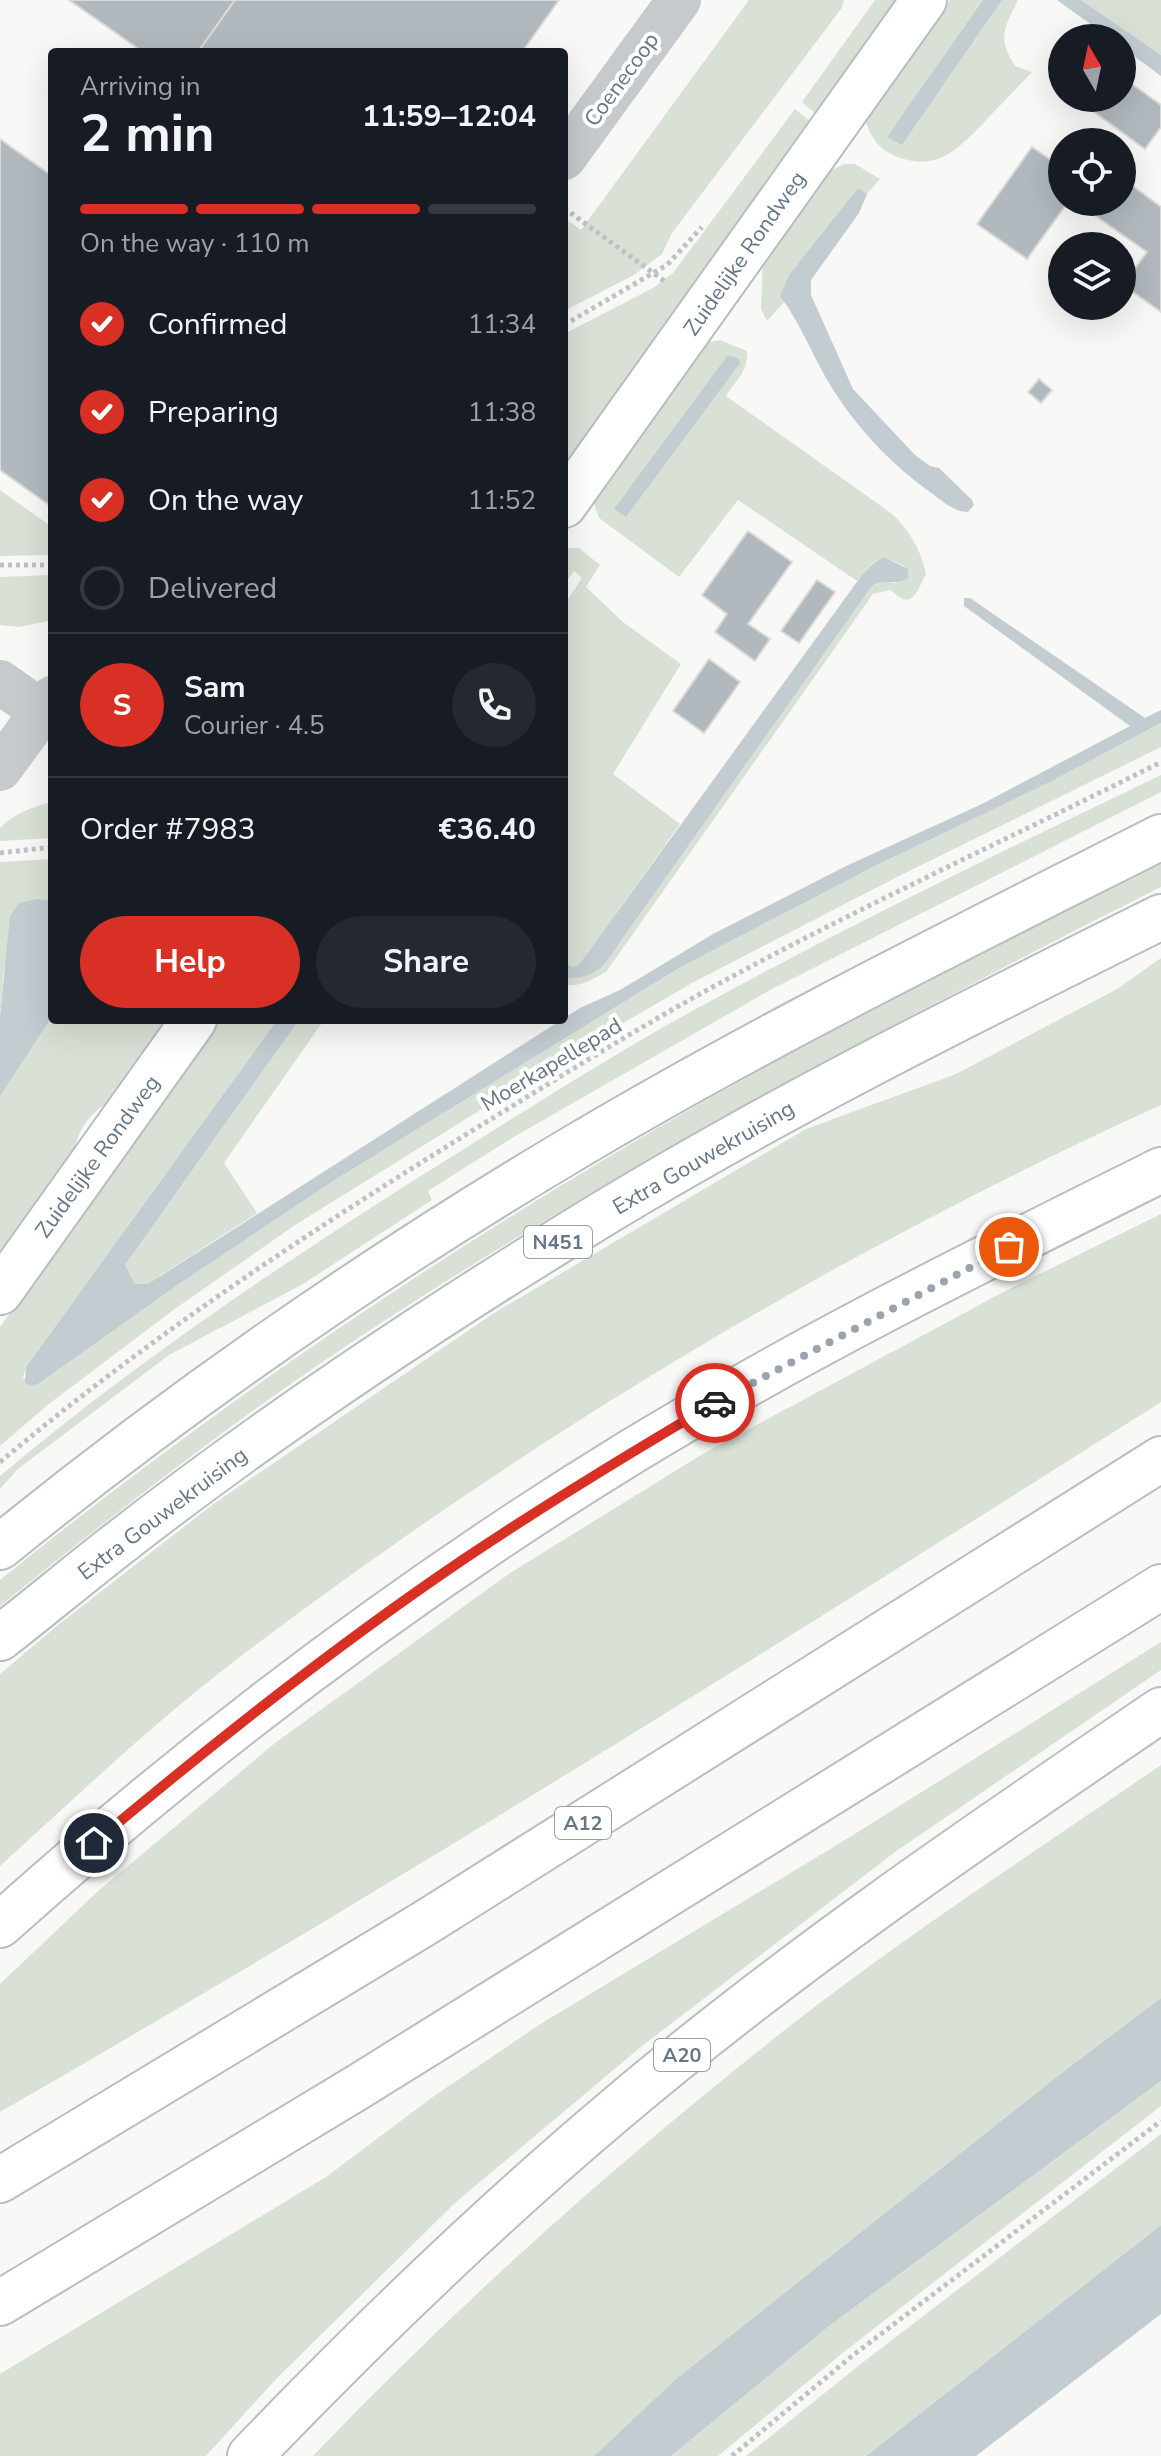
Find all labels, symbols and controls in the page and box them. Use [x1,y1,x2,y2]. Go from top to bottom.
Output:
north arrow [1048,24,1136,112]
map controls [1048,24,1136,320]
street label: Coenecoop [578,27,666,133]
text: Arriving in [80,69,201,104]
text: 11:59–12:04 [362,96,536,137]
text: 2 min [80,98,215,169]
button: locate [1048,128,1136,216]
street label: Zuidelijke Rondweg [677,165,813,342]
text: On the way · 110 m [80,226,309,261]
button: layers [1048,232,1136,320]
icon: check [80,302,124,346]
text: Confirmed [148,304,288,345]
text: 11:34 [468,307,536,342]
icon: check [80,390,124,434]
text: Preparing [148,392,279,433]
text: 11:38 [468,395,536,430]
icon: check [80,478,124,522]
text: On the way [148,480,303,521]
text: 11:52 [468,483,536,518]
text: Delivered [148,568,277,609]
button: phone [452,663,536,747]
text: Sam [184,667,246,708]
text: S [113,685,131,726]
text: Courier · 4.5 [184,708,325,743]
text: Order #7983 [80,809,255,850]
text: €36.40 [439,809,536,850]
button: Help [80,916,300,1008]
button: Share [316,916,536,1008]
street label: Moerkapellepad [475,1011,628,1119]
street label: Zuidelijke Rondweg [28,1069,167,1244]
street label: Extra Gouwekruising [607,1094,800,1222]
pin [975,1213,1043,1281]
icon: bag [987,1225,1031,1269]
road number: N451 [524,1226,592,1258]
courier [675,1363,755,1443]
icon: car [693,1381,737,1425]
street label: Extra Gouwekruising [72,1440,254,1588]
road number: A12 [555,1807,611,1839]
pin [60,1809,128,1877]
icon: home [72,1821,116,1865]
road number: A20 [654,2039,710,2071]

